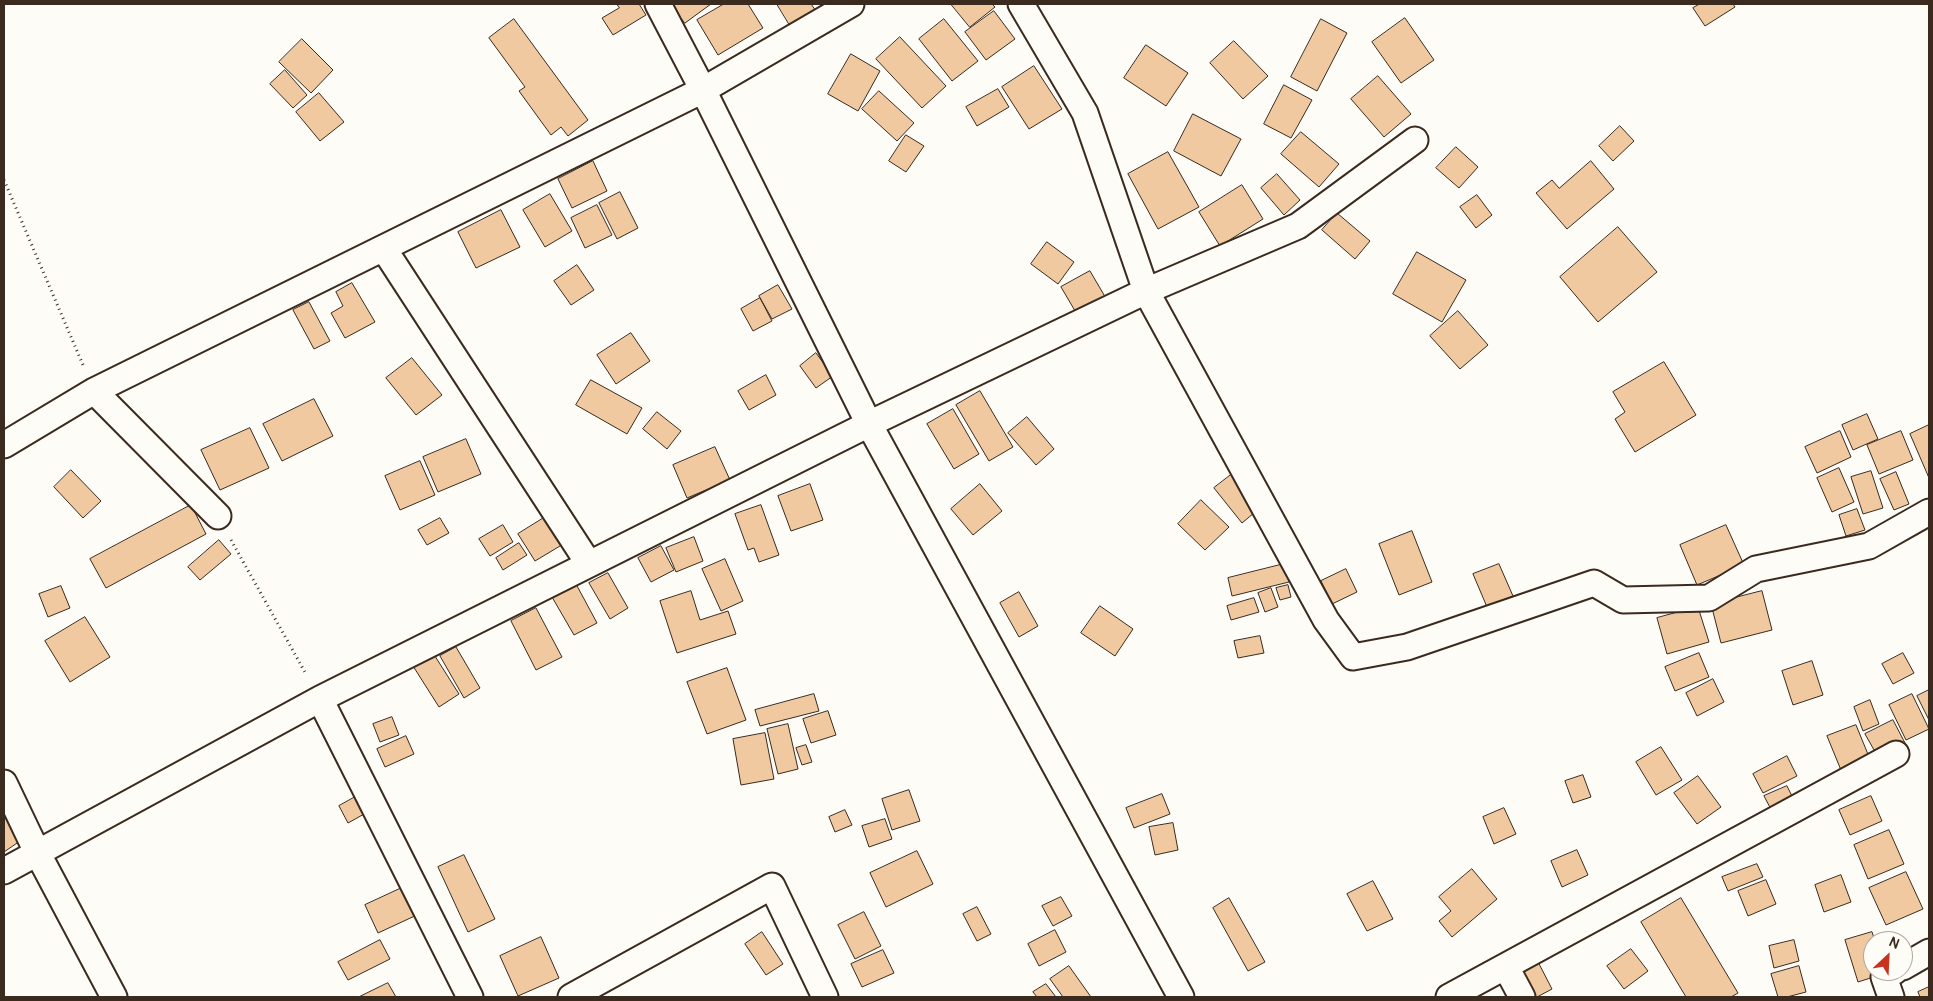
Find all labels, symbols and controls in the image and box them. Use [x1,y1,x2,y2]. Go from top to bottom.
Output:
north arrow [1863,931,1913,981]
text: N [1886,933,1902,953]

